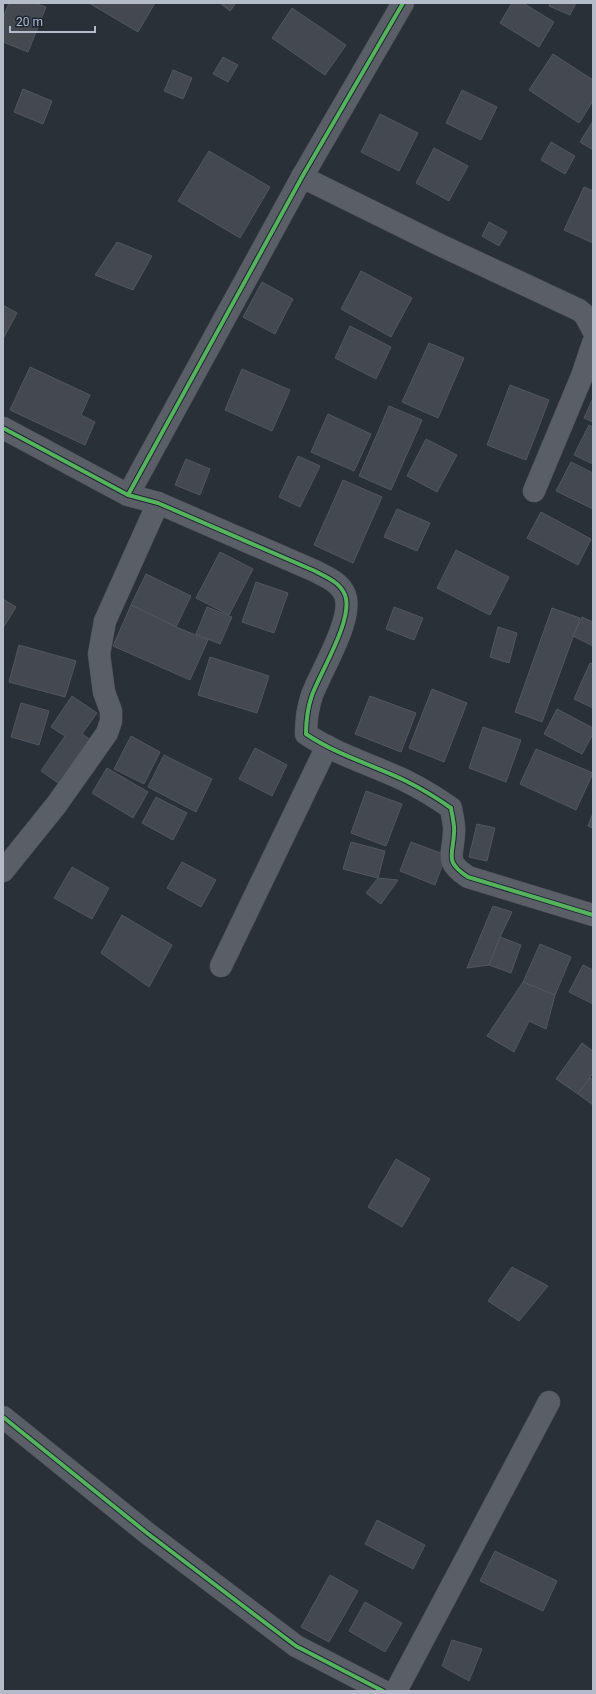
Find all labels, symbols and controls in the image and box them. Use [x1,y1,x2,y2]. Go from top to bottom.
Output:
scale bar [10,8,95,34]
text: 20 m [16,15,43,29]

